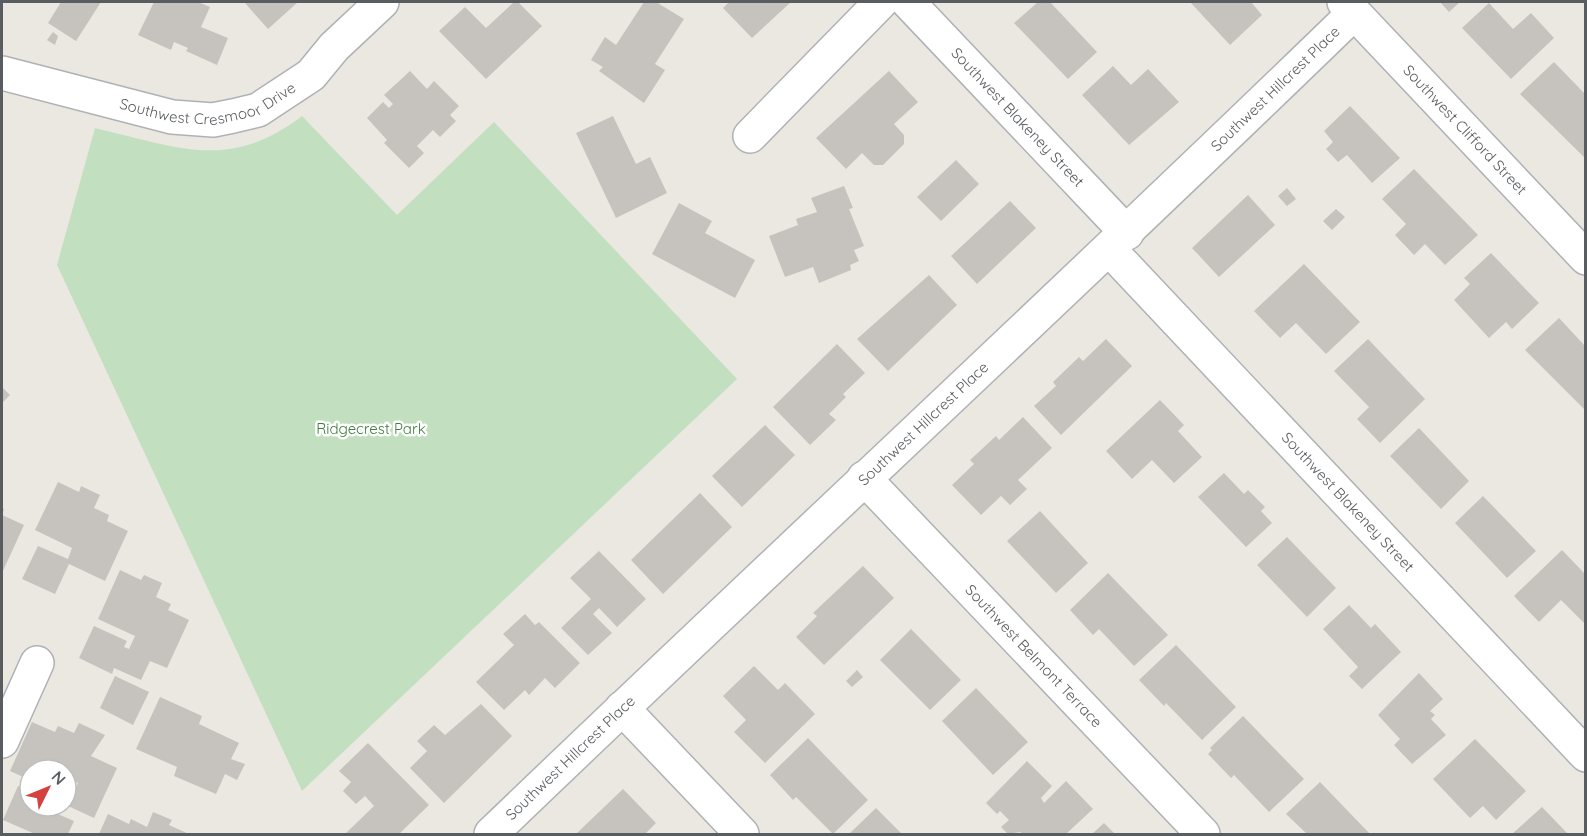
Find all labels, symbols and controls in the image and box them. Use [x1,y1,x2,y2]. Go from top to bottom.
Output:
street label: Southwest Hillcrest Place [1207,22,1344,155]
street label: Southwest Blakeney Street [947,43,1088,191]
street label: Southwest Clifford Street [1399,61,1531,198]
street label: Southwest Cresmoor Drive [118,78,299,130]
street label: Southwest Hillcrest Place [854,357,992,489]
park label: Ridgecrest Park [316,419,426,438]
street label: Southwest Blakeney Street [1278,428,1418,576]
street label: Southwest Belmont Terrace [961,580,1107,731]
street label: Southwest Hillcrest Place [501,691,639,824]
north arrow [18,758,78,818]
text: N [48,767,70,789]

